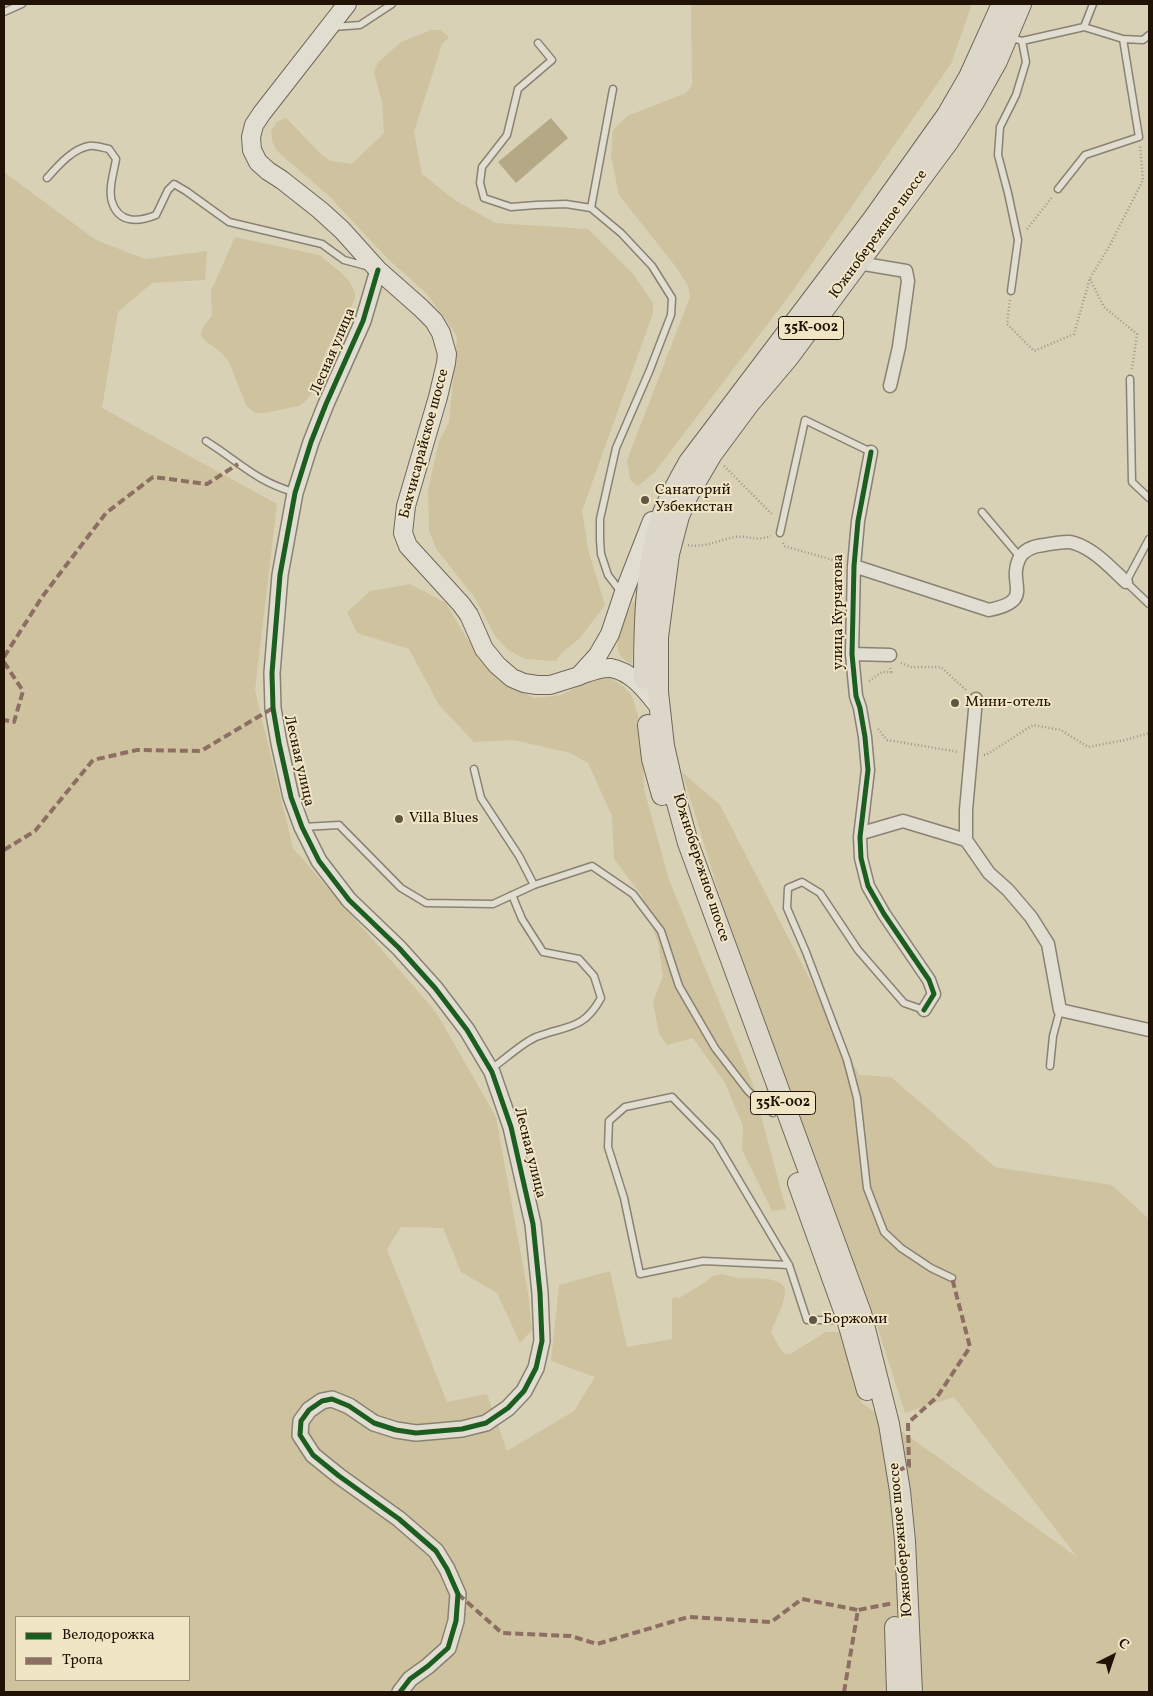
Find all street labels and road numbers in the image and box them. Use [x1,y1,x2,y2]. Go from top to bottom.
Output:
street label: Южнобережное шоссе [826,167,932,303]
street label: Лесная улица [308,306,360,398]
road number: 35К-002 [778,316,844,339]
street label: Бахчисарайское шоссе [396,367,454,521]
street label: улица Курчатова [830,554,848,670]
street label: Лесная улица [279,714,317,808]
street label: Южнобережное шоссе [667,791,733,945]
road number: 35К-002 [750,1092,816,1114]
street label: Лесная улица [509,1106,549,1200]
street label: Южнобережное шоссе [886,1462,918,1618]

